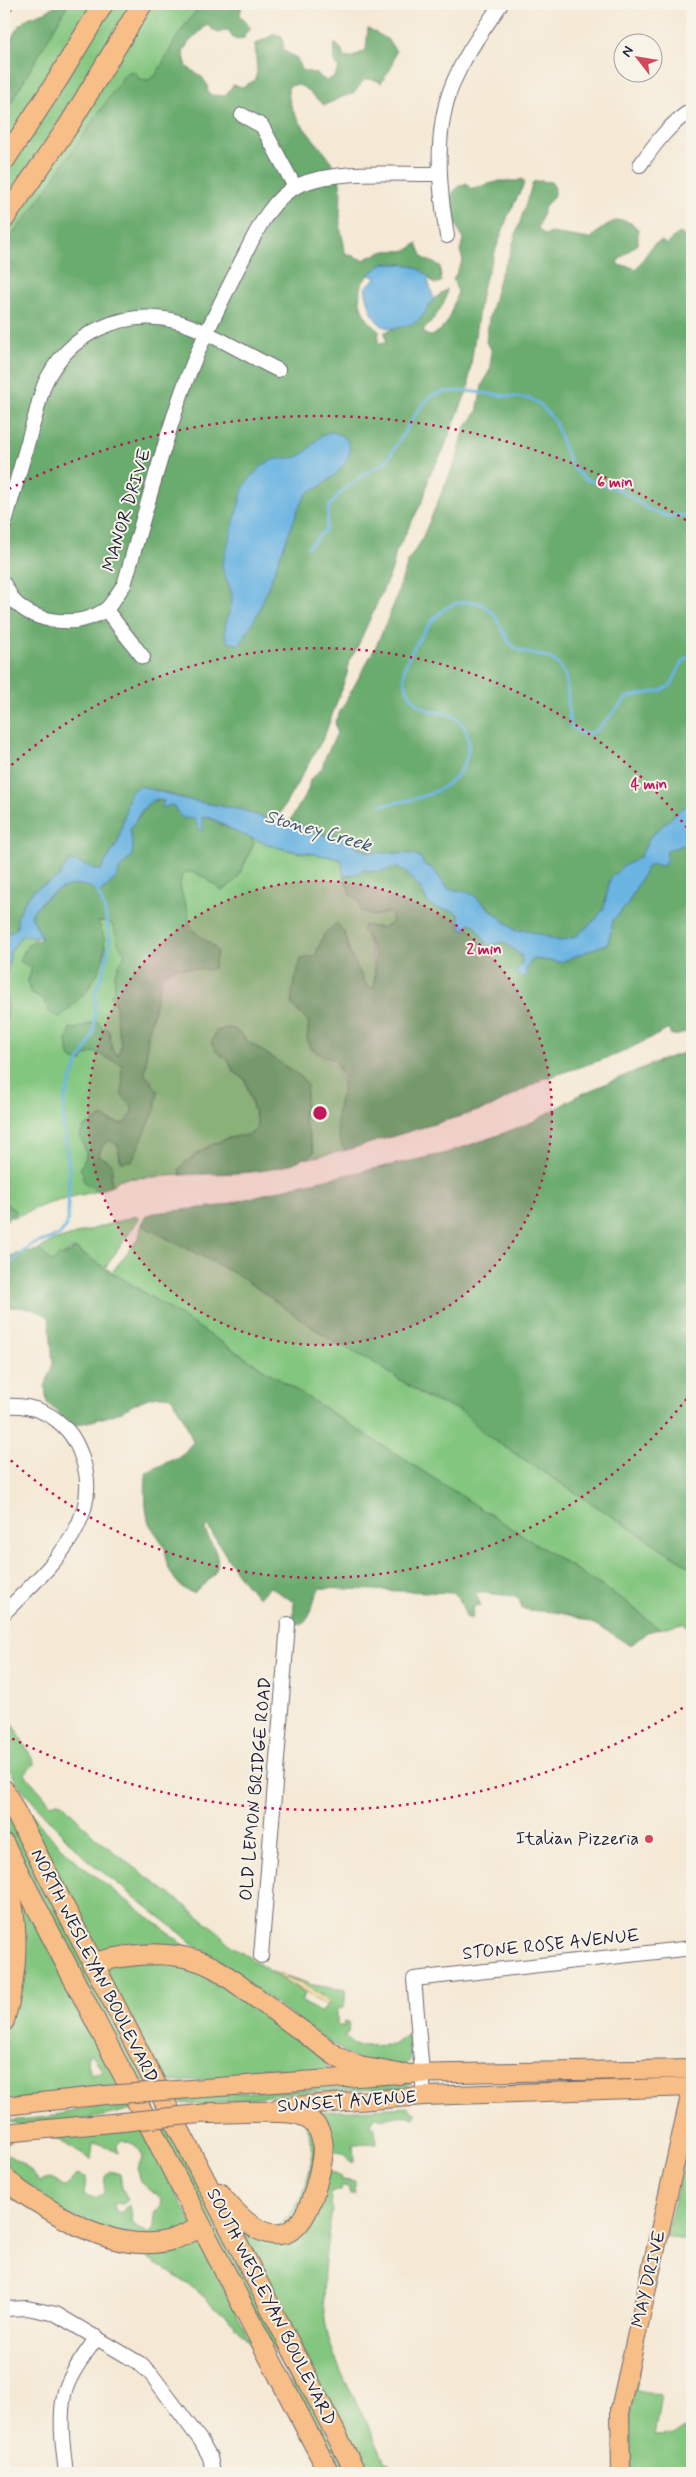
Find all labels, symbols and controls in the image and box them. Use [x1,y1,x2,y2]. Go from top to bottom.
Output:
north arrow [614,32,664,82]
text: N [618,43,638,60]
street label: MANOR DRIVE [97,445,157,574]
text: 6 min [597,473,633,493]
text: 4 min [631,775,667,795]
water label: Stoney Creek [262,804,375,858]
text: 2 min [466,940,502,960]
centre of rings [311,1104,329,1122]
street label: OLD LEMON BRIDGE ROAD [234,1676,278,1902]
place label: Italian Pizzeria [516,1827,639,1851]
marker: Italian Pizzeria [643,1833,655,1845]
street label: NORTH WESLEYAN BOULEVARD [24,1845,164,2087]
street label: STONE ROSE AVENUE [461,1924,641,1966]
street label: SUNSET AVENUE [277,2085,417,2119]
street label: SOUTH WESLEYAN BOULEVARD [201,2184,341,2430]
street label: MAY DRIVE [626,2228,672,2330]

